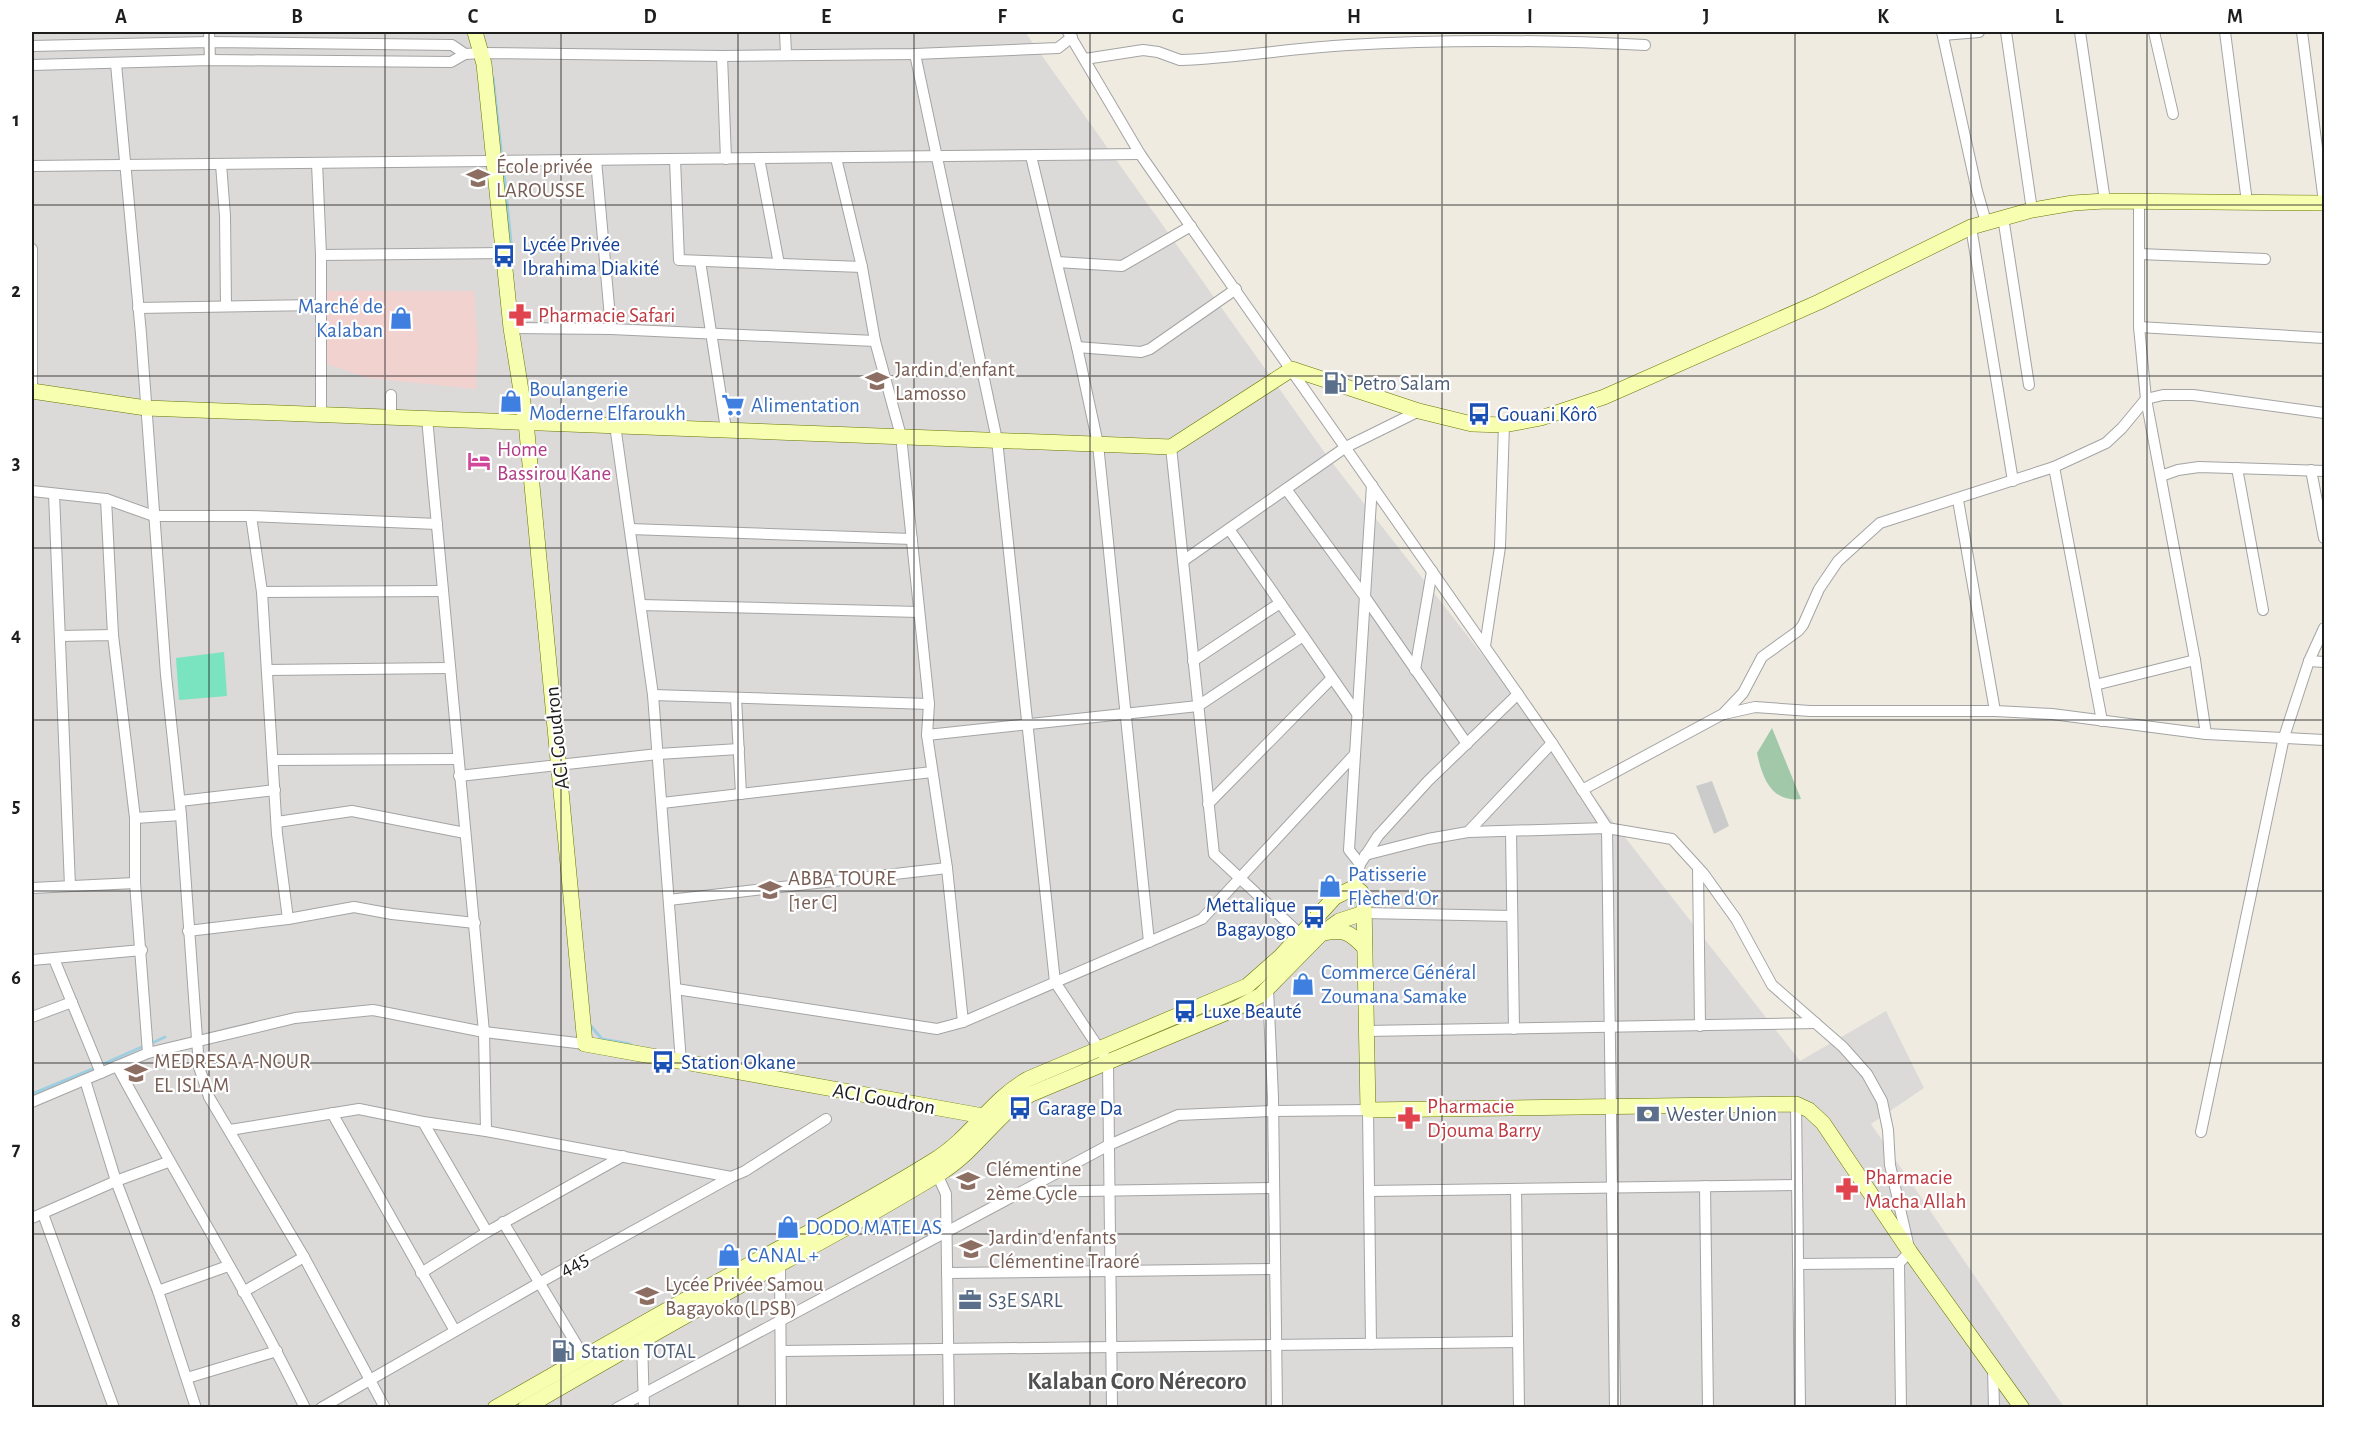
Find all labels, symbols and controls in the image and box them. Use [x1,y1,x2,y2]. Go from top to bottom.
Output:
text: A [115,7,127,27]
text: B [291,7,303,27]
text: C [468,7,479,27]
text: D [643,7,657,27]
text: E [821,7,831,27]
text: F [997,7,1007,27]
text: G [1172,7,1184,27]
text: H [1347,7,1361,27]
text: I [1527,7,1533,27]
text: J [1703,7,1709,27]
text: K [1877,7,1889,27]
text: L [2055,7,2064,27]
text: M [2227,7,2243,27]
text: 1 [12,110,20,130]
place label: École privée LAROUSSE [496,154,593,201]
school or university icon: École privée LAROUSSE [465,165,491,191]
place label: Lycée Privée Ibrahima Diakité [522,234,660,279]
bus stop icon: Lycée Privée Ibrahima Diakité [491,243,517,269]
text: 2 [11,281,21,301]
place label: Marché de Kalaban [298,296,383,341]
pharmacy icon: Pharmacie Safari [507,302,533,328]
shop icon: Marché de Kalaban [388,305,414,331]
place label: Pharmacie Safari [538,305,675,326]
place label: Jardin d'enfant Lamosso [895,359,1015,404]
school or university icon: Jardin d'enfant Lamosso [864,368,890,394]
fuel station icon: Petro Salam [1322,370,1348,396]
place label: Petro Salam [1353,373,1451,394]
place label: Boulangerie Moderne Elfaroukh [529,379,686,424]
shop icon: Boulangerie Moderne Elfaroukh [498,388,524,414]
supermarket icon: Alimentation [720,392,746,418]
place label: Alimentation [751,395,860,416]
bus stop icon: Gouani Kôrô [1466,401,1492,427]
place label: Gouani Kôrô [1497,404,1597,425]
place label: Home Bassirou Kane [497,439,611,484]
hotel icon: Home Bassirou Kane [466,448,492,474]
text: 3 [12,453,20,473]
text: 4 [11,625,21,645]
street label: ACI Goudron [541,685,573,791]
text: 5 [12,796,20,816]
place label: Patisserie Flèche d'Or [1348,864,1438,909]
place label: ABBA TOURE [1er C] [788,868,896,913]
shop icon: Patisserie Flèche d'Or [1317,873,1343,899]
school or university icon: ABBA TOURE [1er C] [757,877,783,903]
place label: Mettalique Bagayogo [1206,895,1296,940]
bus stop icon: Mettalique Bagayogo [1301,904,1327,930]
place label: Commerce Général Zoumana Samake [1321,962,1477,1007]
text: 6 [11,968,21,988]
shop icon: Commerce Général Zoumana Samake [1290,971,1316,997]
bus stop icon: Luxe Beauté [1172,998,1198,1024]
place label: Luxe Beauté [1203,1001,1302,1022]
bus stop icon: Station Okane [650,1049,676,1075]
place label: MEDRESA A-NOUR EL ISLAM [154,1051,311,1096]
place label: Station Okane [681,1052,796,1073]
school or university icon: MEDRESA A-NOUR EL ISLAM [123,1060,149,1086]
street label: ACI Goudron [831,1080,937,1118]
bus stop icon: Garage Da [1007,1095,1033,1121]
place label: Pharmacie Djouma Barry [1427,1096,1541,1141]
place label: Garage Da [1038,1098,1123,1119]
bank icon: Wester Union [1635,1101,1661,1127]
place label: Wester Union [1666,1104,1777,1125]
pharmacy icon: Pharmacie Djouma Barry [1396,1105,1422,1131]
text: 7 [12,1139,21,1159]
place label: Clémentine 2ème Cycle [986,1159,1081,1204]
place label: Pharmacie Macha Allah [1865,1167,1966,1212]
school or university icon: Clémentine 2ème Cycle [955,1168,981,1194]
pharmacy icon: Pharmacie Macha Allah [1834,1176,1860,1202]
shop icon: DODO MATELAS [775,1214,801,1240]
place label: DODO MATELAS [806,1217,942,1238]
place label: Jardin d'enfants Clémentine Traoré [989,1227,1140,1272]
school or university icon: Jardin d'enfants Clémentine Traoré [958,1236,984,1262]
shop icon: CANAL + [716,1242,742,1268]
place label: CANAL + [747,1245,819,1266]
street label: 445 [556,1248,592,1280]
place label: Lycée Privée Samou Bagayoko(LPSB) [665,1274,824,1319]
school or university icon: Lycée Privée Samou Bagayoko(LPSB) [634,1283,660,1309]
office icon: S3E SARL [957,1287,983,1313]
place label: S3E SARL [988,1290,1063,1311]
text: 8 [11,1311,21,1331]
fuel station icon: Station TOTAL [550,1338,576,1364]
place label: Station TOTAL [581,1341,696,1362]
district label: Kalaban Coro Nérecoro [1027,1370,1247,1394]

